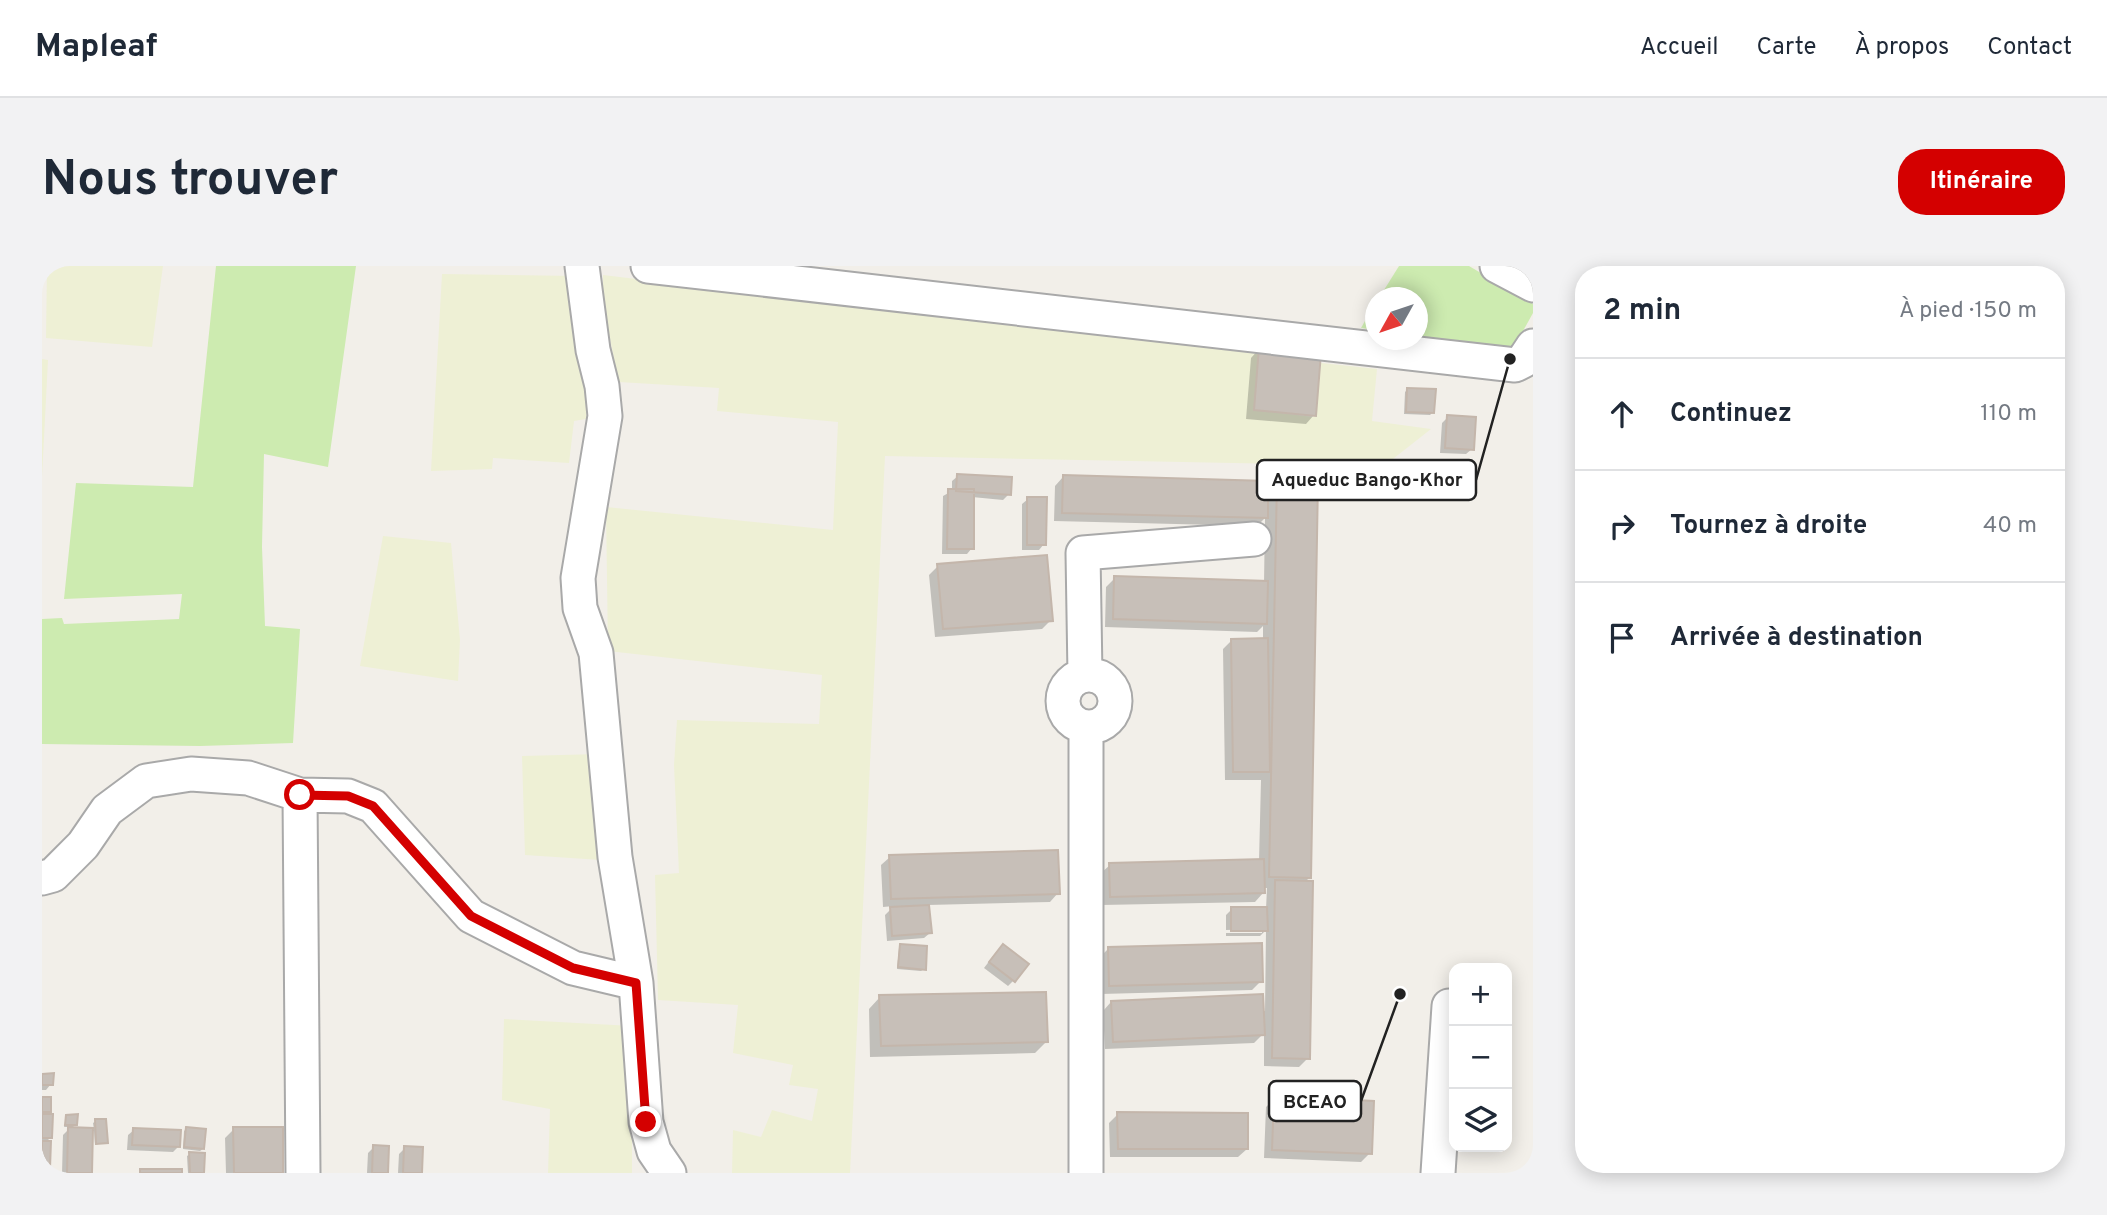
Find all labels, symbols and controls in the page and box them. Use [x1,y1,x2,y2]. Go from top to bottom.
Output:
text: Mapleaf [35,27,158,69]
text: Accueil [1640,33,1719,63]
text: Carte [1757,33,1816,63]
text: À propos [1854,33,1949,63]
text: Contact [1987,33,2072,63]
button: Itinéraire [1898,149,2065,215]
text: Nous trouver [42,151,338,213]
north arrow [1365,287,1428,350]
text: 2 min [1603,293,1681,330]
text: À pied · 150 m [1899,297,2037,326]
icon: ahead [1603,395,1641,433]
text: Continuez [1670,398,1792,431]
text: 110 m [1980,400,2037,429]
callout: Aqueduc Bango-Khor [1257,460,1476,500]
text: Aqueduc Bango-Khor [1271,469,1463,493]
icon: right [1603,507,1641,545]
text: Tournez à droite [1670,510,1867,543]
text: 40 m [1983,512,2037,541]
icon: arrive [1603,619,1641,657]
text: Arrivée à destination [1670,622,1923,655]
route start [284,779,315,810]
map controls [1449,963,1512,1152]
button: + [1449,963,1512,1026]
button: − [1449,1026,1512,1089]
callout: BCEAO [1269,1081,1361,1121]
button: layers [1449,1089,1512,1152]
text: BCEAO [1283,1091,1347,1115]
route end [630,1106,661,1137]

